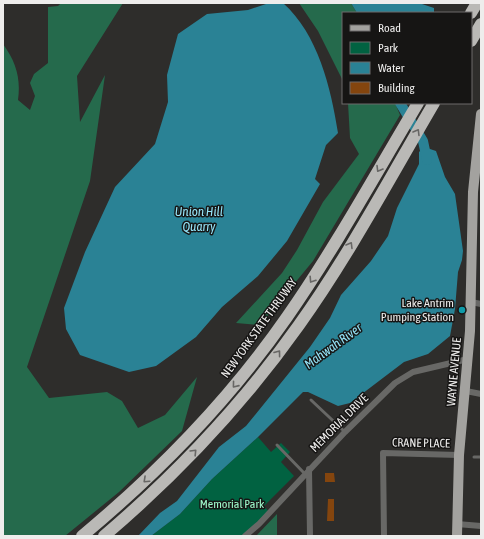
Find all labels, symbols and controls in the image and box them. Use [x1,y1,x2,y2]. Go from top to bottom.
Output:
legend [342,12,472,104]
text: Road [378,21,401,35]
text: Park [378,41,399,55]
text: Water [378,61,405,75]
text: Building [378,81,416,95]
one-way arrow [413,129,420,136]
one-way arrow [376,165,383,172]
water label: Union Hill Quarry [175,204,223,234]
one-way arrow [346,242,353,249]
street label: NEW YORK STATE THRUWAY [218,275,300,381]
one-way arrow [309,276,317,283]
place label: Lake Antrim Pumping Station [381,296,454,324]
marker: Lake Antrim Pumping Station [457,305,467,315]
water label: Mahwah River [301,319,366,372]
street label: WAYNE AVENUE [444,337,464,407]
one-way arrow [273,351,280,358]
one-way arrow [233,380,240,388]
street label: MEMORIAL DRIVE [307,391,371,455]
street label: CRANE PLACE [392,435,450,451]
one-way arrow [189,449,197,457]
one-way arrow [143,475,151,482]
park label: Memorial Park [200,497,265,511]

